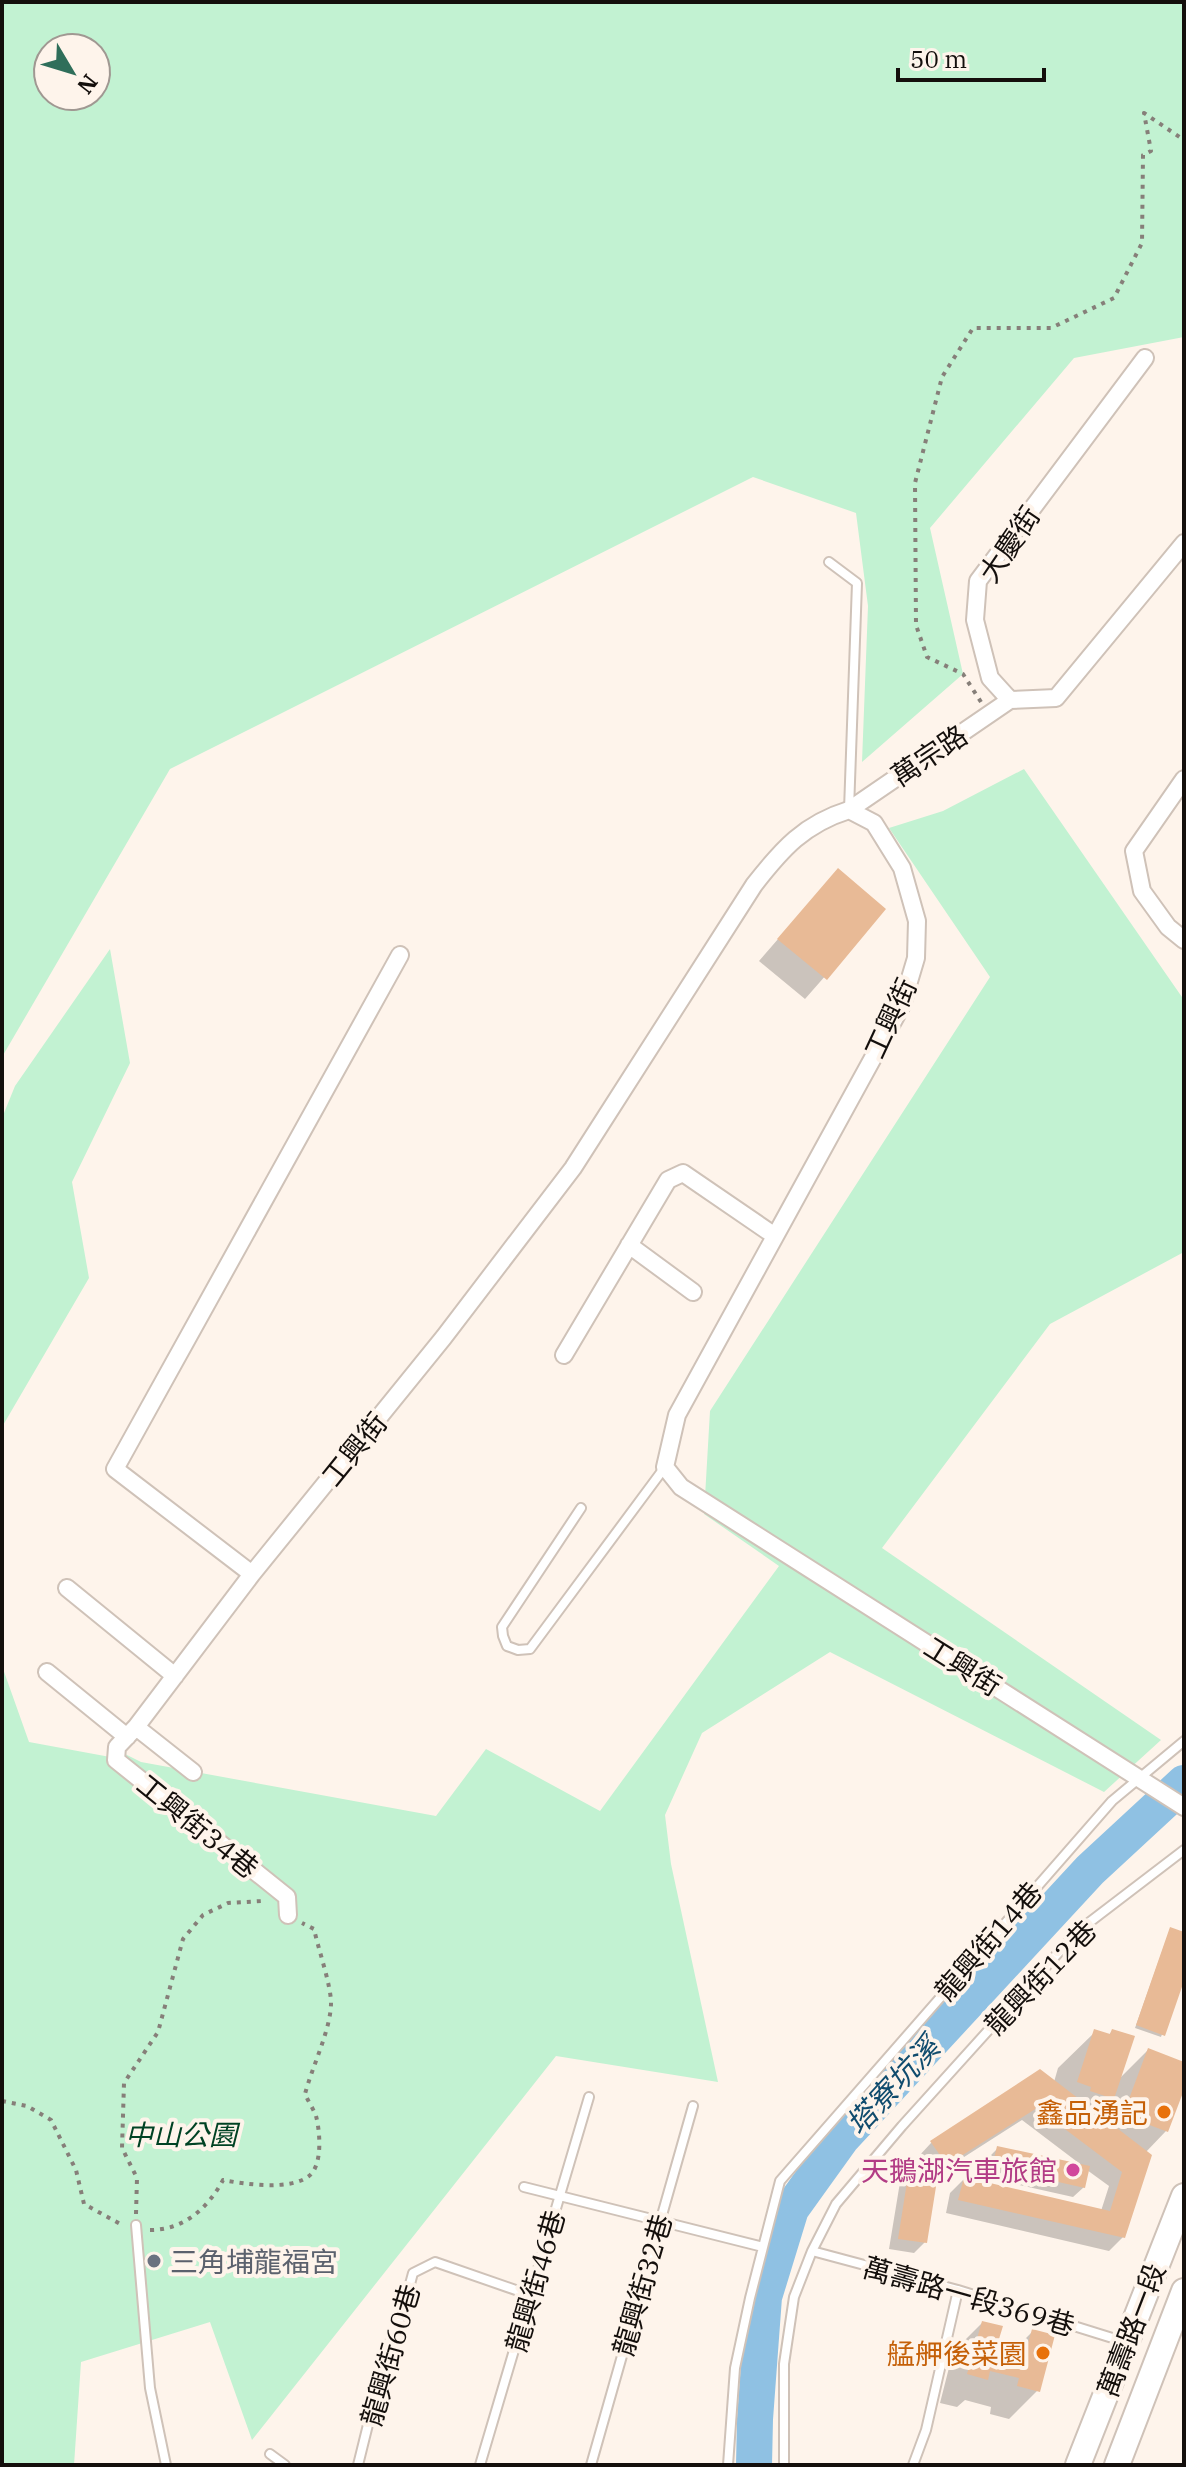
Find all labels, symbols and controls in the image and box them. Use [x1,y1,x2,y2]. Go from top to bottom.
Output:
north arrow [32,32,112,112]
scale bar [898,32,1044,82]
text: 50 m [910,43,967,75]
text: N [71,69,105,100]
street label: 大慶街 [970,499,1048,589]
street label: 萬宗路 [884,716,974,794]
street label: 工興街 [855,972,925,1064]
street label: 工興街 [313,1405,395,1493]
street label: 工興街 [918,1628,1008,1704]
street label: 工興街34巷 [130,1766,266,1886]
street label: 龍興街14巷 [926,1874,1050,2008]
street label: 龍興街12巷 [976,1912,1104,2042]
water label: 塔寮坑溪 [837,2025,950,2142]
place label: 鑫品湧記 [1036,2094,1148,2131]
marker: 鑫品湧記 [1155,2103,1173,2121]
park label: 中山公園 [125,2116,241,2153]
place label: 天鵝湖汽車旅館 [861,2152,1057,2189]
marker: 天鵝湖汽車旅館 [1064,2161,1082,2179]
street label: 龍興街46巷 [497,2206,573,2356]
street label: 龍興街32巷 [604,2210,680,2360]
place label: 三角埔龍福宮 [170,2243,338,2280]
street label: 萬壽路一段369巷 [859,2248,1079,2344]
marker: 三角埔龍福宮 [145,2252,163,2270]
street label: 萬壽路一段 [1089,2258,1173,2402]
street label: 龍興街60巷 [352,2280,428,2430]
place label: 艋舺後菜園 [887,2335,1027,2372]
marker: 艋舺後菜園 [1034,2344,1052,2362]

